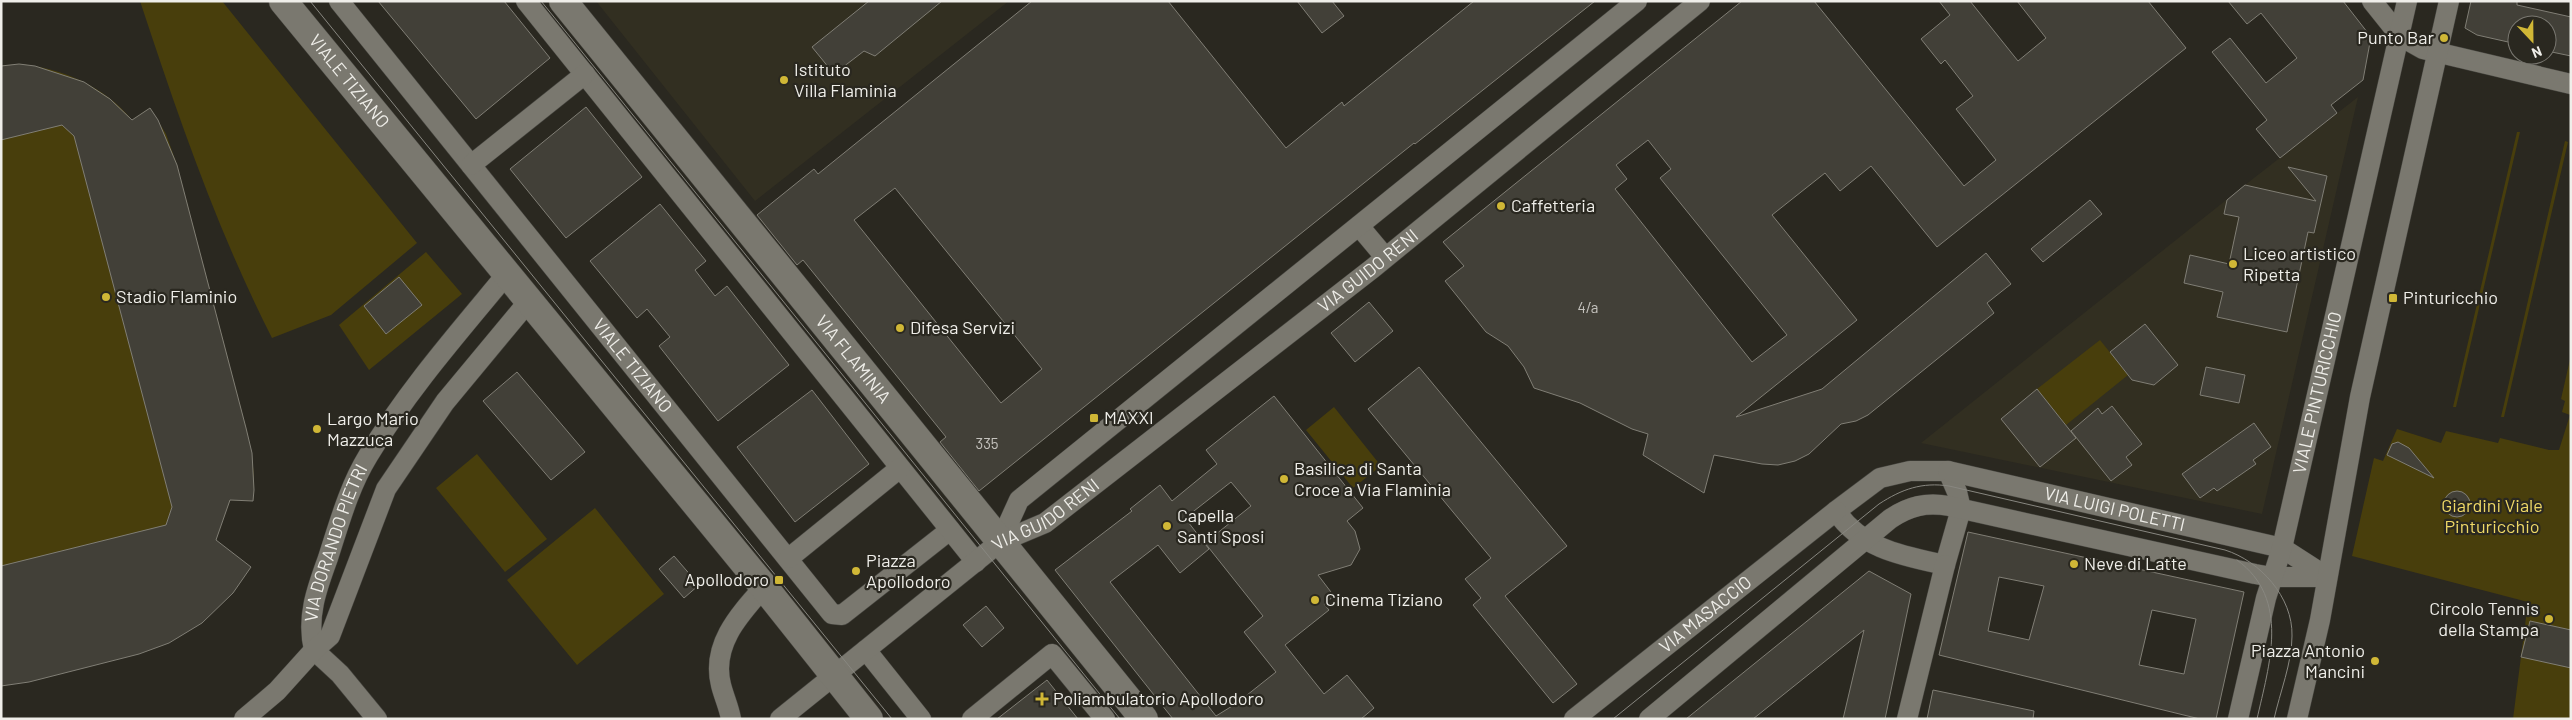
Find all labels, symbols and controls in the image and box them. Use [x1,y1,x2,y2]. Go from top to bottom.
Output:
north arrow [2507,15,2557,65]
place label: Punto Bar [2357,26,2434,48]
street label: VIALE TIZIANO [305,29,395,132]
marker: Punto Bar [2438,32,2450,44]
text: N [2530,43,2545,62]
place label: Istituto Villa Flaminia [794,58,897,101]
marker: Istituto Villa Flaminia [778,74,790,86]
place label: Caffetteria [1511,194,1595,216]
marker: Caffetteria [1495,200,1507,212]
street label: VIA GUIDO RENI [1313,224,1422,317]
place label: Liceo artistico Ripetta [2243,242,2356,285]
marker: Liceo artistico Ripetta [2227,258,2239,270]
place label: Stadio Flaminio [116,285,237,307]
place label: Pinturicchio [2403,286,2498,308]
marker: Stadio Flaminio [100,291,112,303]
marker: Pinturicchio [2387,292,2399,304]
house number: 4/a [1578,298,1598,316]
street label: VIALE PINTURICCHIO [2287,309,2346,476]
street label: VIA FLAMINIA [811,310,896,407]
street label: VIALE TIZIANO [589,313,678,417]
place label: Difesa Servizi [910,316,1015,338]
marker: Difesa Servizi [894,322,906,334]
place label: MAXXI [1104,406,1154,428]
place label: Largo Mario Mazzuca [327,407,419,450]
marker: MAXXI [1088,412,1100,424]
marker: Largo Mario Mazzuca [311,423,323,435]
house number: 335 [975,434,999,452]
place label: Basilica di Santa Croce a Via Flaminia [1294,457,1451,500]
street label: VIA DORANDO PIETRI [299,460,371,623]
street label: VIA GUIDO RENI [987,473,1103,554]
marker: Basilica di Santa Croce a Via Flaminia [1278,473,1290,485]
street label: VIA LUIGI POLETTI [2042,482,2187,535]
park label: Giardini Viale Pinturicchio [2441,494,2543,537]
place label: Capella Santi Sposi [1177,504,1265,547]
marker: Capella Santi Sposi [1161,520,1173,532]
place label: Piazza Apollodoro [866,549,951,592]
place label: Neve di Latte [2084,552,2187,574]
marker: Neve di Latte [2068,558,2080,570]
marker: Piazza Apollodoro [850,565,862,577]
place label: Apollodoro [684,568,769,590]
street label: VIA MASACCIO [1654,570,1756,657]
marker: Apollodoro [773,574,785,586]
place label: Cinema Tiziano [1325,588,1443,610]
marker: Cinema Tiziano [1309,594,1321,606]
place label: Circolo Tennis della Stampa [2429,597,2539,640]
marker: Circolo Tennis della Stampa [2543,613,2555,625]
place label: Piazza Antonio Mancini [2251,639,2365,682]
marker: Piazza Antonio Mancini [2369,655,2381,667]
place label: Poliambulatorio Apollodoro [1053,687,1264,709]
marker: Poliambulatorio Apollodoro [1035,692,1049,706]

